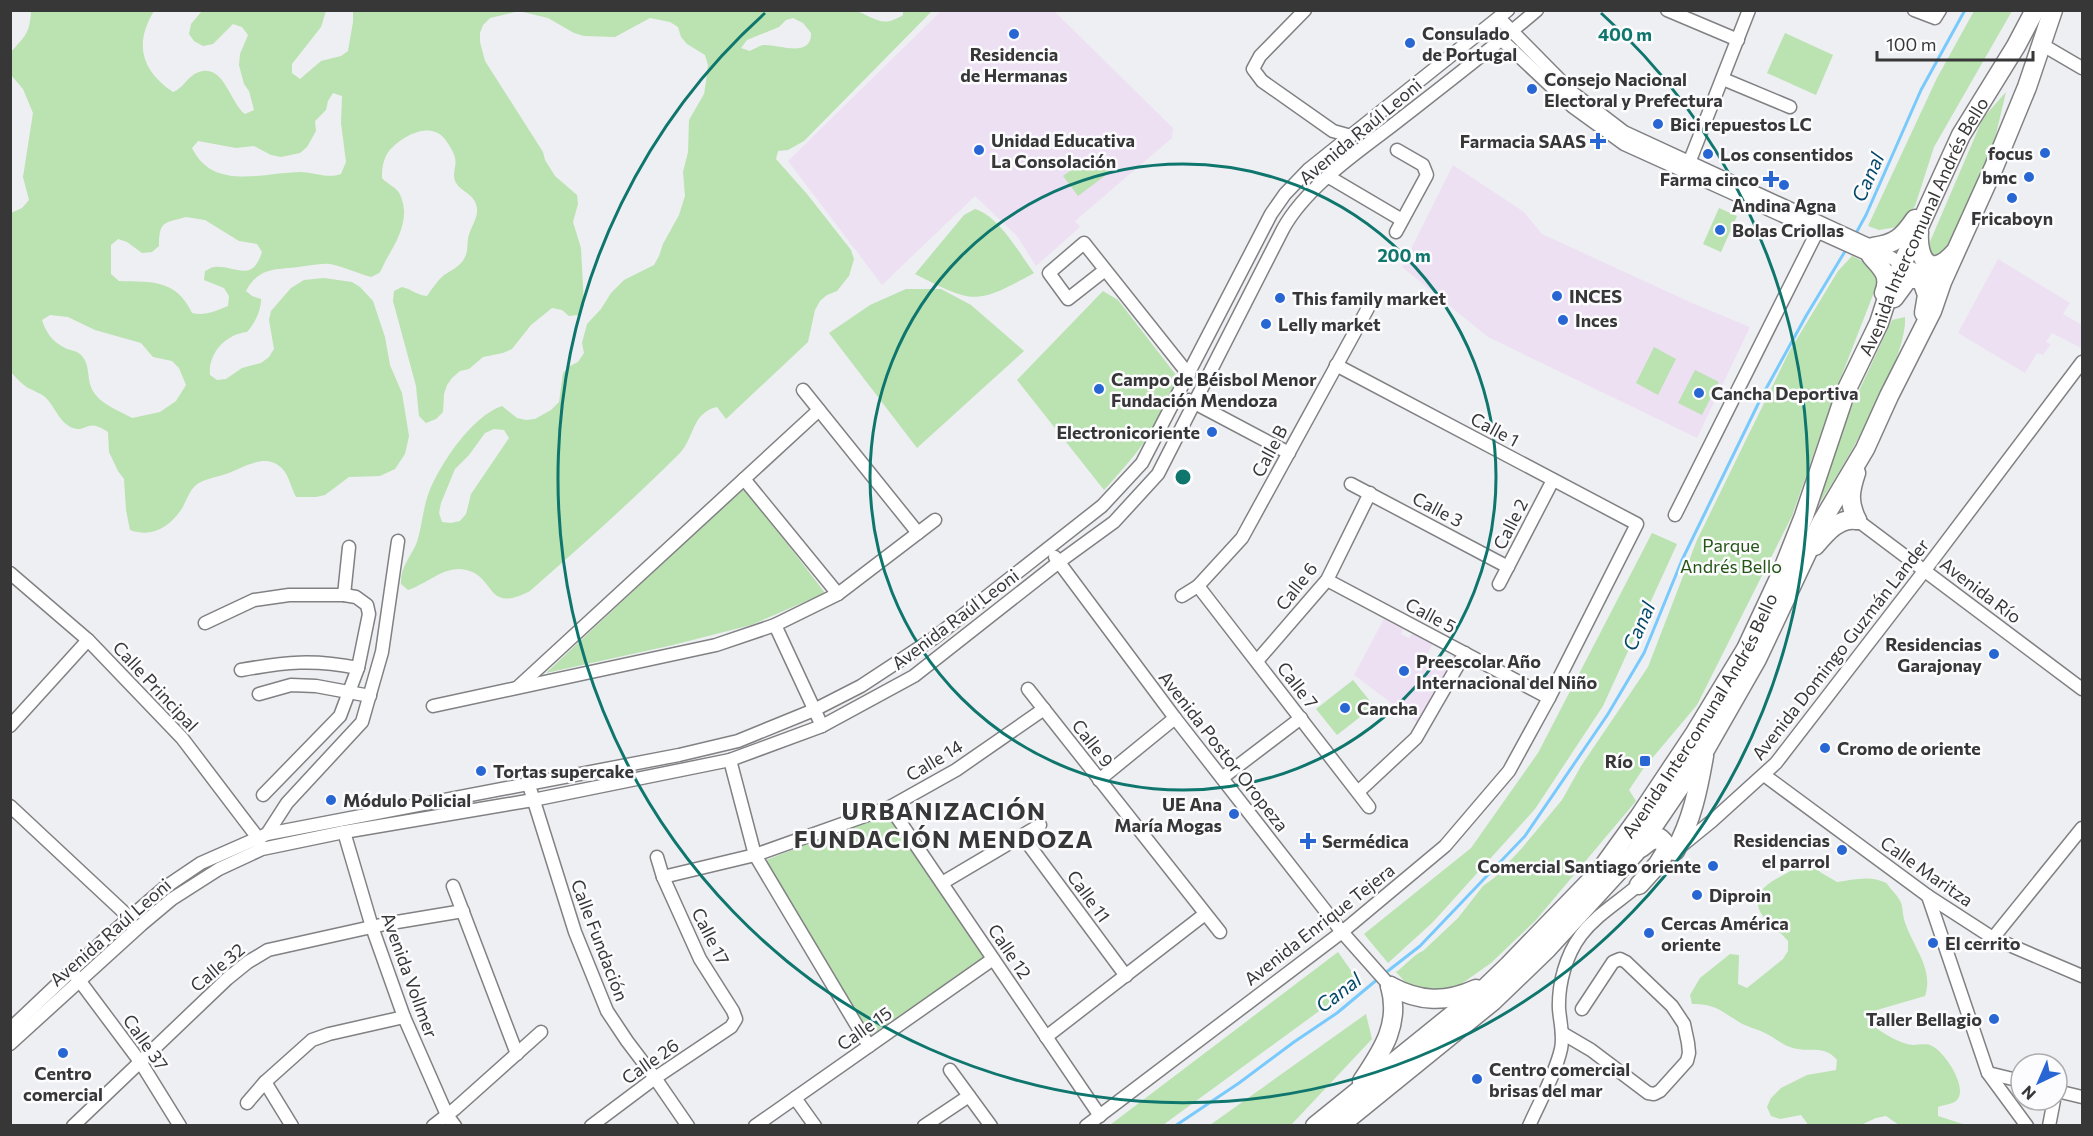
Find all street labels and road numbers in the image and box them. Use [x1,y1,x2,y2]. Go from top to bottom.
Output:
street label: Avenida Raúl Leoni [1294,73,1426,189]
street label: Avenida Intercomunal Andrés Bello [1854,93,1993,359]
street label: Calle 1 [1467,407,1523,451]
street label: Calle B [1246,421,1292,481]
street label: Calle 3 [1409,487,1467,531]
street label: Calle 2 [1488,495,1532,553]
street label: Avenida Domingo Guzmán Lander [1747,534,1933,764]
street label: Avenida Río [1936,552,2026,628]
street label: Calle 6 [1270,558,1322,614]
street label: Avenida Raúl Leoni [887,564,1023,674]
street label: Avenida Intercomunal Andrés Bello [1617,589,1782,842]
street label: Calle 5 [1402,593,1460,637]
street label: Calle Principal [109,636,203,736]
street label: Calle 7 [1273,657,1323,713]
street label: Avenida Postor Oropeza [1155,666,1293,836]
street label: Calle 9 [1067,715,1119,771]
street label: Calle 14 [902,734,967,785]
street label: Calle Maritza [1877,831,1977,911]
street label: Avenida Enrique Tejera [1239,858,1399,990]
street label: Calle 11 [1063,866,1115,926]
street label: Avenida Raúl Leoni [45,873,175,991]
street label: Calle Fundación [567,876,633,1004]
street label: Calle 17 [687,904,735,968]
street label: Avenida Vollmer [377,909,443,1041]
street label: Calle 12 [984,919,1036,983]
street label: Calle 32 [185,938,249,996]
street label: Calle 15 [832,1001,896,1055]
street label: Calle 37 [119,1010,173,1074]
street label: Calle 26 [617,1033,683,1089]

